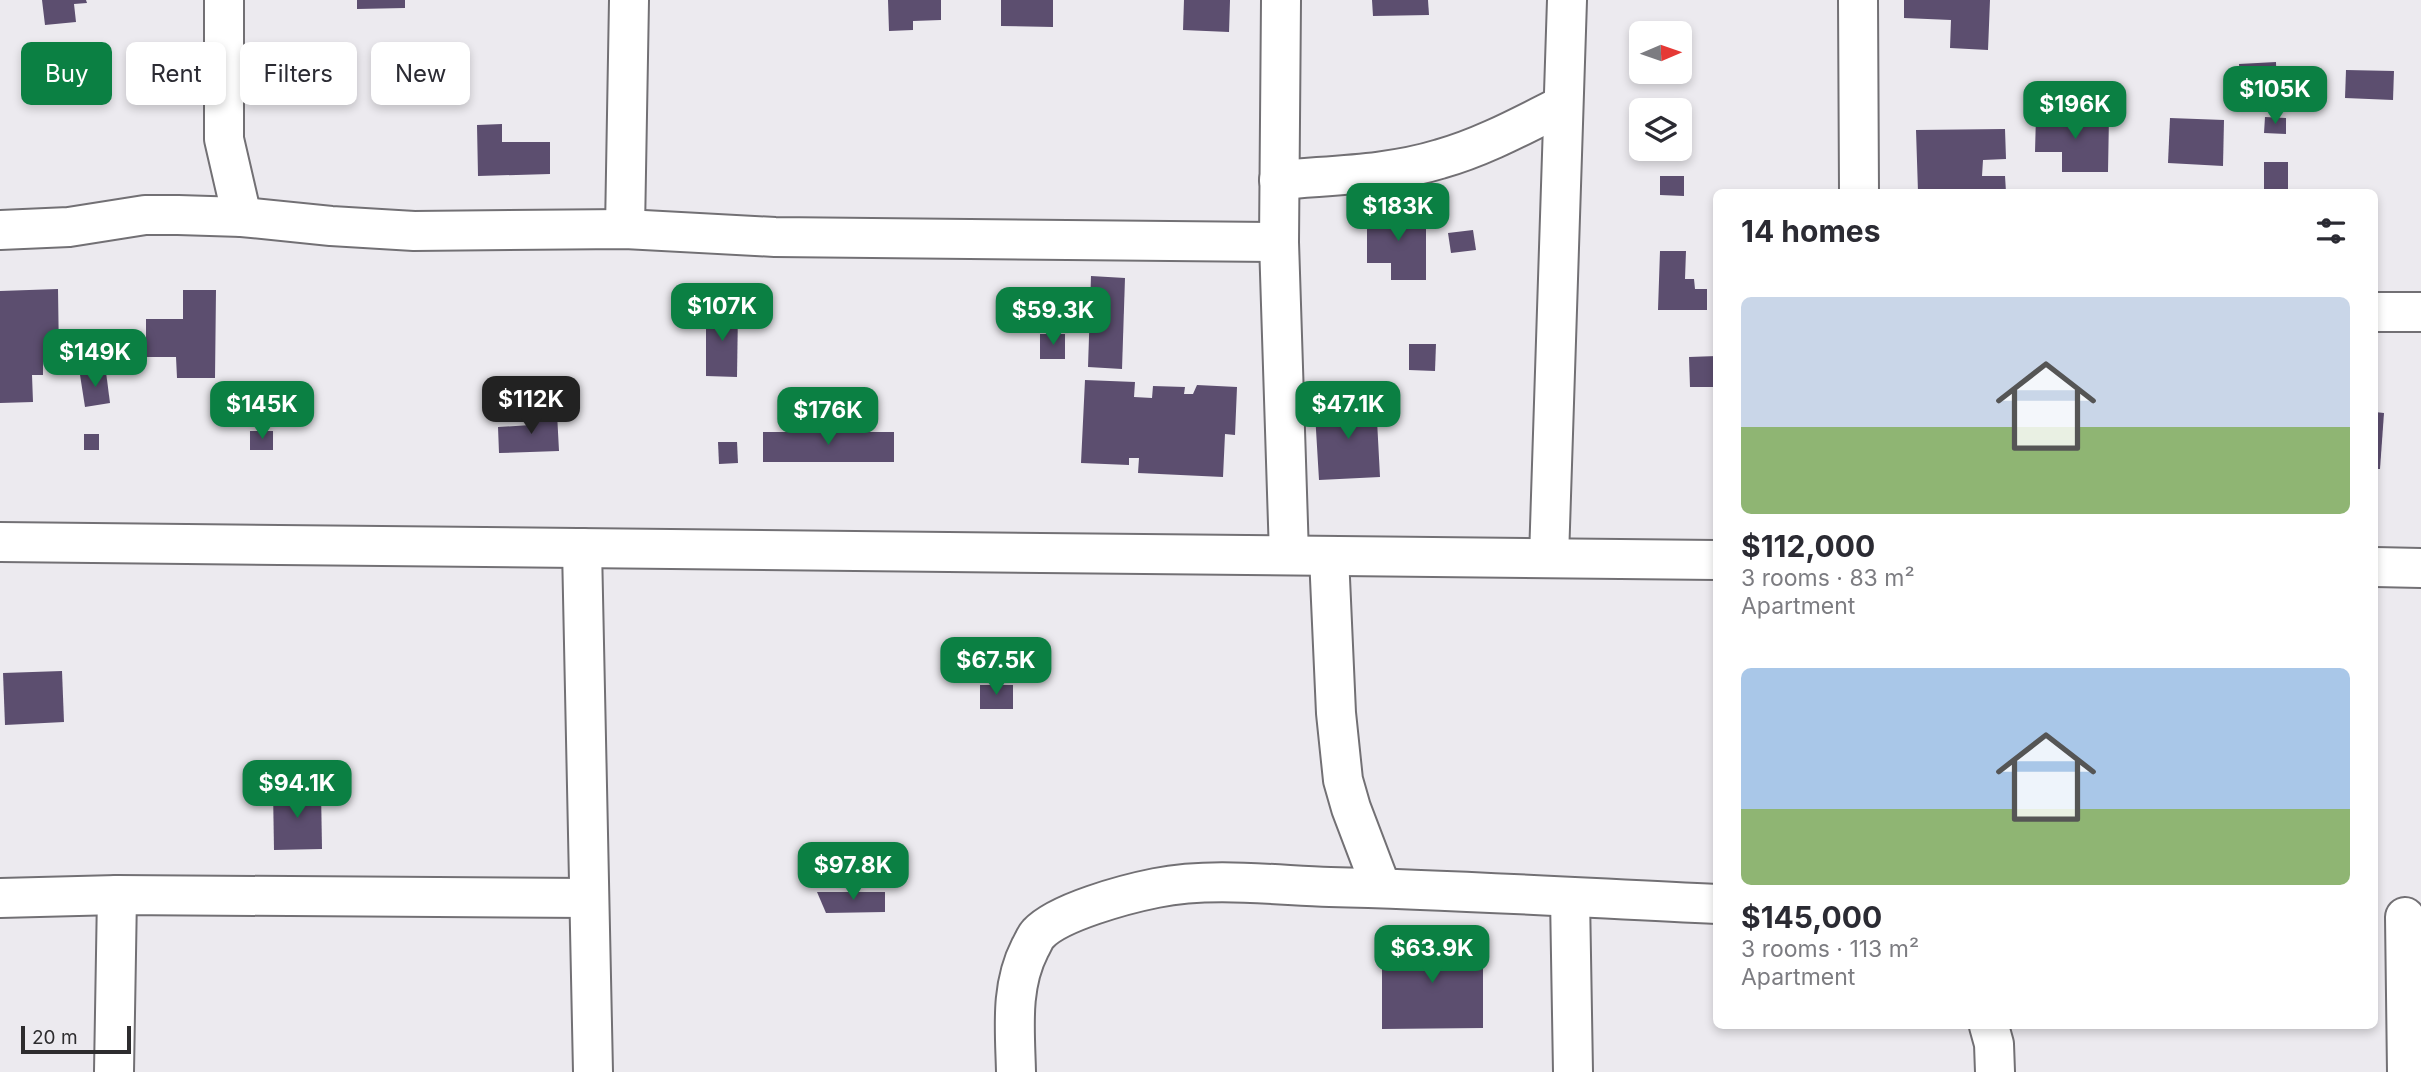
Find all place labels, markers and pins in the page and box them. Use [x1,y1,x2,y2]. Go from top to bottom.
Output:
pin: $105K [2226,66,2324,126]
pin: $196K [2026,82,2124,141]
pin: $183K [1349,184,1447,243]
pin: $107K [673,284,771,343]
pin: $59.3K [996,288,1110,347]
pin: $149K [46,330,144,389]
pin: $112K [482,376,580,436]
pin: $145K [213,382,311,441]
pin: $47.1K [1291,382,1405,441]
pin: $176K [779,388,877,447]
pin: $67.5K [939,638,1053,697]
pin: $94.1K [240,760,354,820]
pin: $97.8K [796,842,910,902]
pin: $63.9K [1375,926,1489,985]

